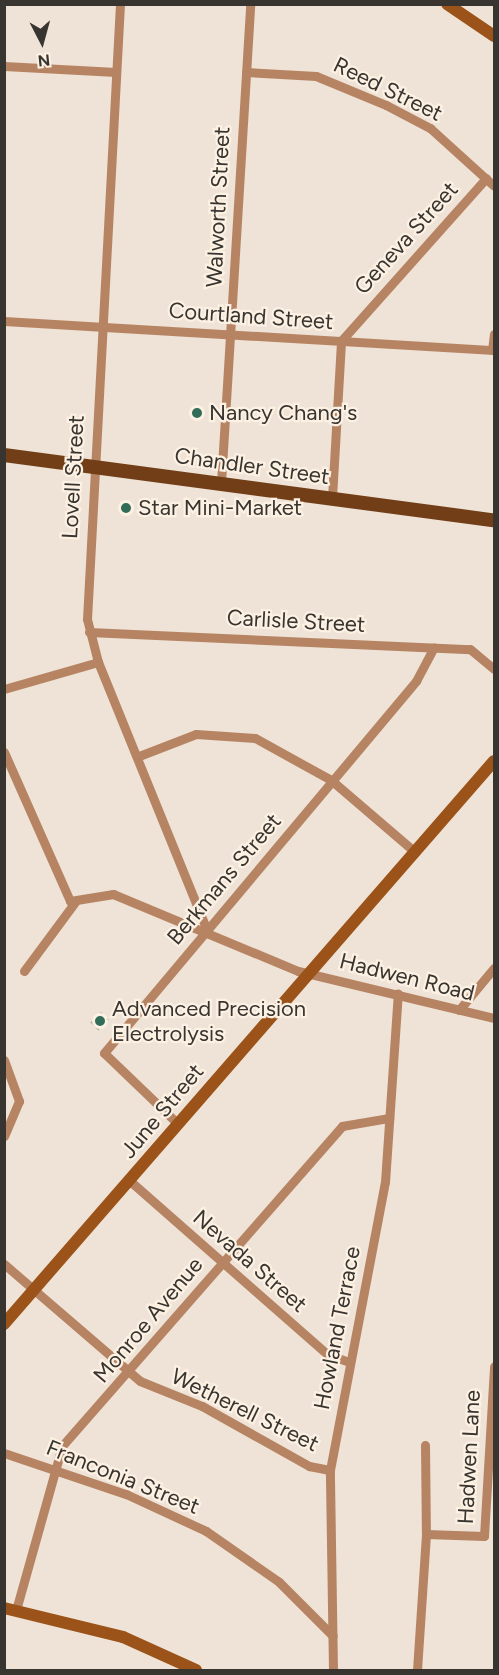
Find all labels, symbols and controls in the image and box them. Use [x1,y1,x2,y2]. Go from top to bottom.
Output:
north arrow [12,12,72,72]
text: N [37,50,51,70]
street label: Reed Street [329,51,447,127]
street label: Walworth Street [201,126,235,288]
street label: Geneva Street [349,176,463,300]
street label: Courtland Street [168,297,334,335]
place label: Nancy Chang's [209,400,357,426]
marker: Nancy Chang's [190,406,204,420]
street label: Lovell Street [57,414,89,540]
street label: Chandler Street [173,442,331,490]
place label: Star Mini-Market [138,495,302,521]
marker: Star Mini-Market [119,501,133,515]
street label: Carlisle Street [226,604,366,638]
street label: Berkmans Street [161,808,287,950]
street label: Hadwen Road [337,948,477,1006]
place label: Advanced Precision Electrolysis [112,995,306,1046]
marker: Advanced Precision Electrolysis [93,1014,107,1028]
street label: June Street [115,1058,209,1164]
street label: Nevada Street [188,1204,312,1318]
street label: Howland Terrace [308,1244,366,1412]
street label: Monroe Avenue [88,1252,208,1388]
street label: Wetherell Street [167,1363,323,1457]
street label: Hadwen Lane [452,1389,486,1525]
street label: Franconia Street [43,1434,203,1520]

